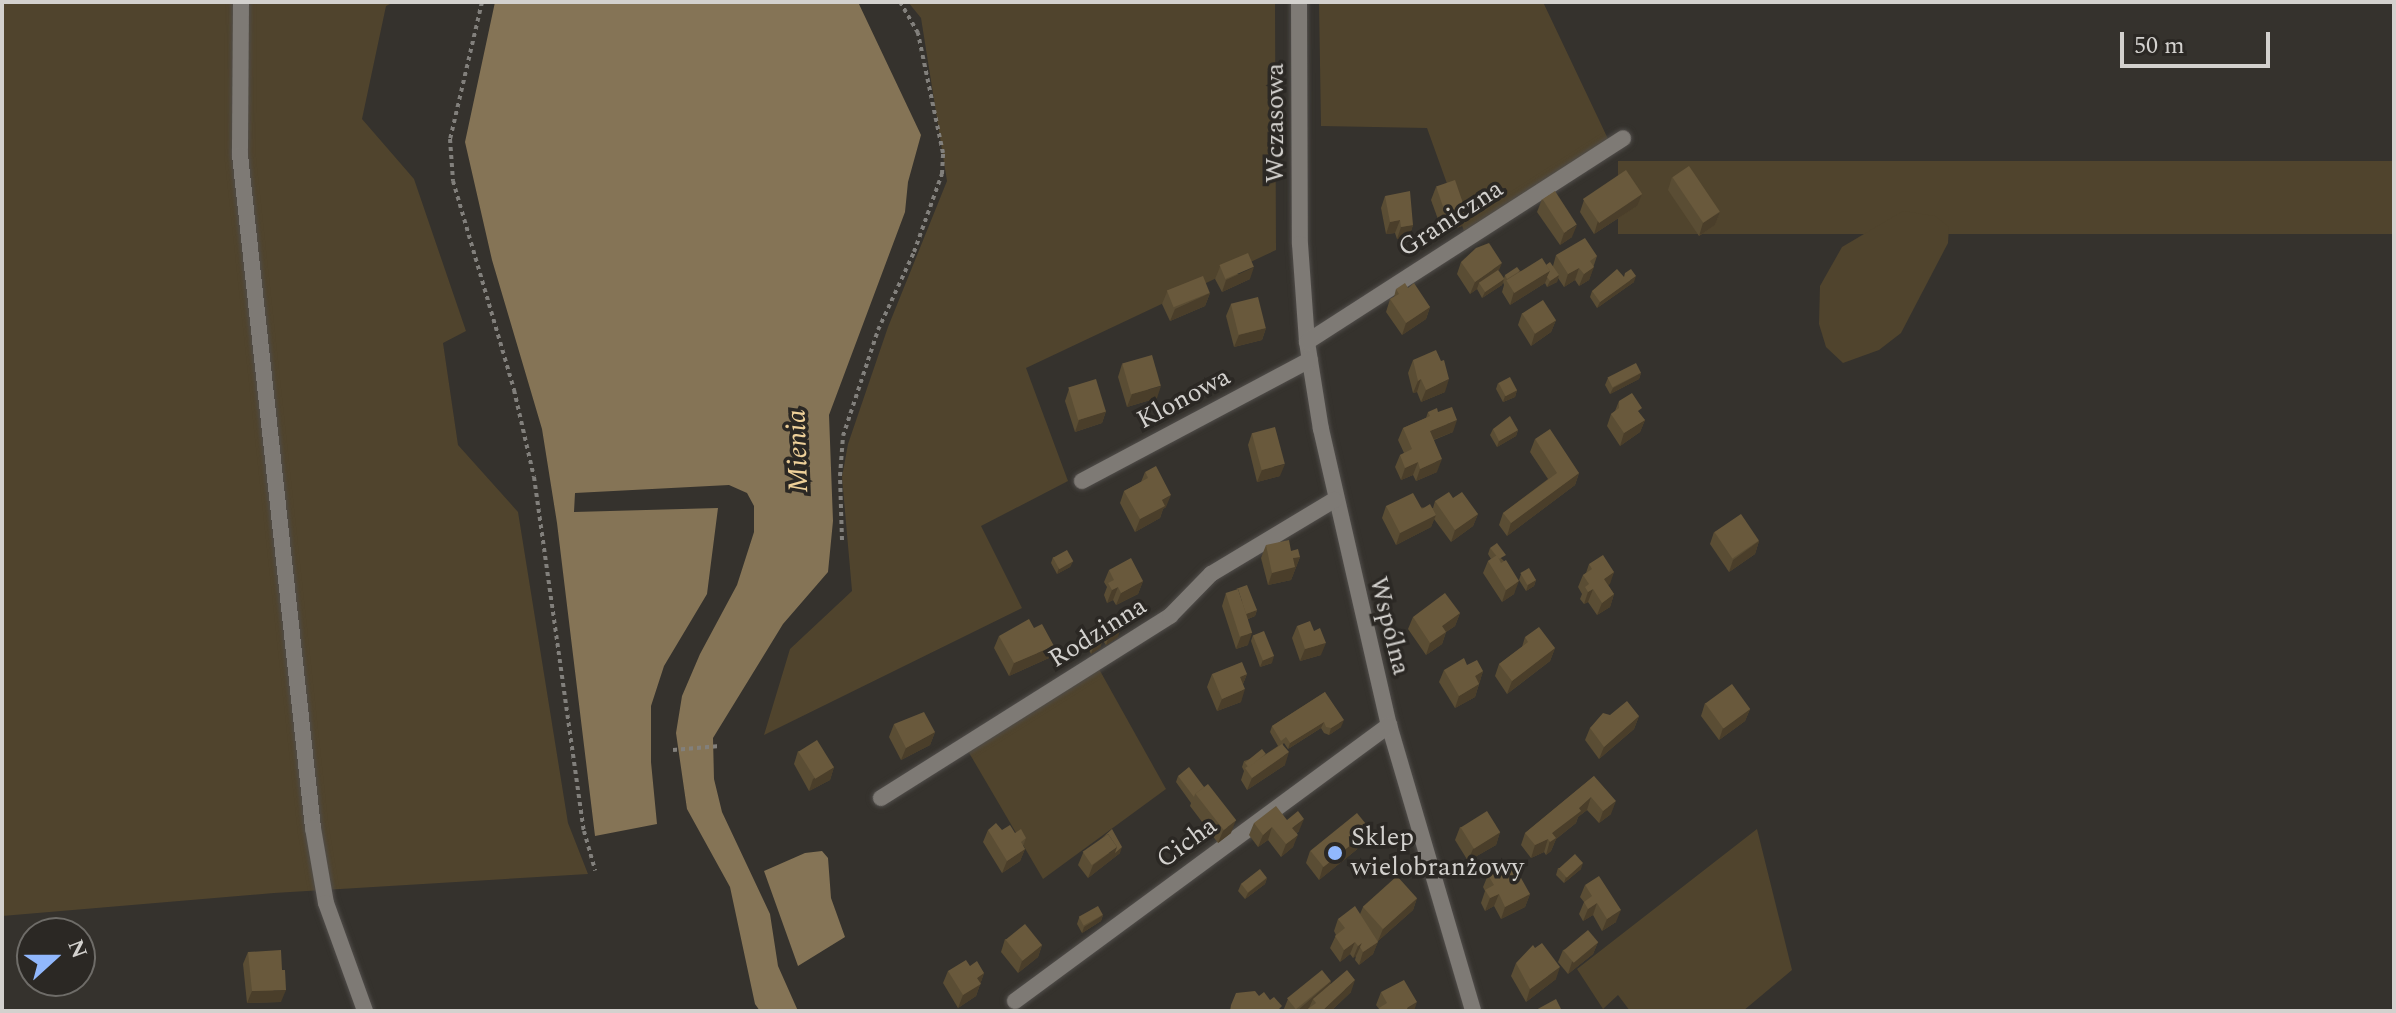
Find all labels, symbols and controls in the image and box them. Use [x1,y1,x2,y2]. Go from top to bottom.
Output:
scale bar [2124,16,2274,66]
text: 50 m [2134,28,2185,64]
street label: Wczasowa [1260,63,1292,183]
street label: Graniczna [1393,173,1509,265]
street label: Klonowa [1132,361,1236,437]
water label: Mienia [780,409,816,493]
street label: Wspólna [1362,574,1416,678]
street label: Rodzinna [1043,591,1153,675]
street label: Cicha [1151,811,1223,875]
place label: Sklep wielobranżowy [1351,822,1524,884]
marker: Sklep wielobranżowy [1326,844,1344,862]
north arrow [16,917,96,997]
text: N [58,935,96,963]

